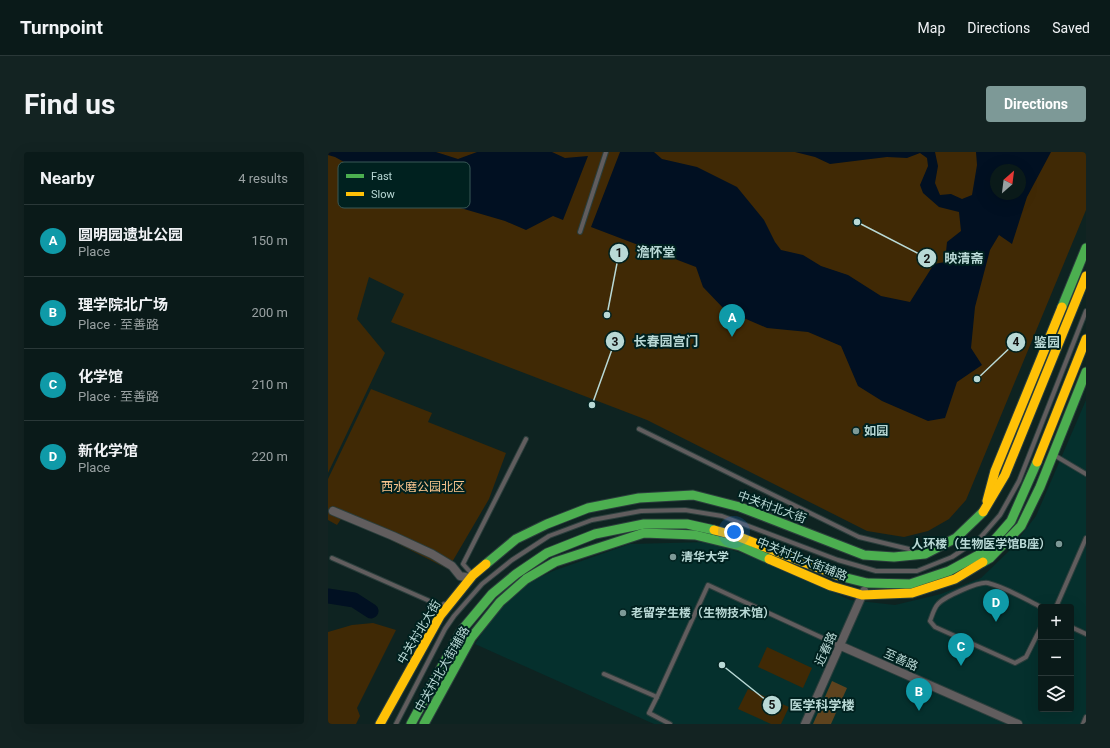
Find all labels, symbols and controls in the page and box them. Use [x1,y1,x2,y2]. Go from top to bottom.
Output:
text: Turnpoint [20,16,103,39]
text: Map [918,20,945,36]
text: Directions [967,20,1030,36]
text: Saved [1052,20,1090,36]
button: Directions [986,86,1086,122]
text: Find us [24,88,115,121]
legend [338,162,470,208]
north arrow [990,164,1026,200]
text: Nearby [40,168,95,188]
text: Fast [371,170,393,183]
text: 4 results [238,171,288,186]
text: Slow [371,188,395,201]
text: 圆明园遗址公园 [78,226,183,244]
text: A [49,233,57,248]
text: 150 m [251,233,288,248]
callout: 澹怀堂 [609,240,684,265]
text: Place [78,244,110,259]
text: 澹怀堂 [636,245,676,260]
text: 1 [616,246,622,260]
callout: 映清斋 [917,246,992,271]
text: 映清斋 [944,251,984,266]
text: 2 [924,252,931,266]
text: 理学院北广场 [78,296,168,314]
pin: A [719,304,745,337]
text: B [49,305,57,320]
text: 200 m [251,305,288,320]
text: Place · 至善路 [78,317,159,332]
callout: 长春园宫门 [605,329,706,354]
callout: 鉴园 [1006,330,1068,355]
text: 长春园宫门 [633,334,699,349]
text: 3 [612,335,619,349]
text: 4 [1013,335,1020,349]
text: 鉴园 [1034,335,1060,350]
text: 化学馆 [78,368,123,386]
text: C [49,377,57,392]
text: 210 m [251,377,288,392]
text: Place · 至善路 [78,389,159,404]
place label: 如园 [864,424,888,438]
marker: 如园 [851,426,861,436]
text: 新化学馆 [78,442,138,460]
text: D [49,449,57,464]
text: 220 m [251,449,288,464]
text: Place [78,460,110,475]
park label: 西水磨公园北区 [381,480,465,494]
street label: 中关村北大街 [736,488,808,526]
your location [724,522,744,542]
street label: 中关村北大街辅路 [755,535,849,583]
place label: 人环楼（生物医学馆B座） [911,537,1051,551]
marker: 人环楼（生物医学馆B座） [1054,539,1064,549]
place label: 清华大学 [681,550,729,564]
marker: 清华大学 [668,552,678,562]
pin: D [983,589,1009,622]
street label: 中关村北大街 [394,598,444,666]
map controls [1038,604,1074,712]
button: + [1038,604,1074,640]
place label: 老留学生楼（生物技术馆） [631,606,775,620]
marker: 老留学生楼（生物技术馆） [618,608,628,618]
street label: 中关村北大街辅路 [412,624,472,714]
street label: 近春路 [812,630,840,668]
pin: C [948,633,974,666]
button: − [1038,640,1074,676]
street label: 至善路 [882,646,920,674]
button: layers [1038,676,1074,712]
pin: B [906,678,932,711]
callout: 医学科学楼 [762,693,863,718]
text: 5 [769,698,776,712]
text: 医学科学楼 [789,698,855,713]

